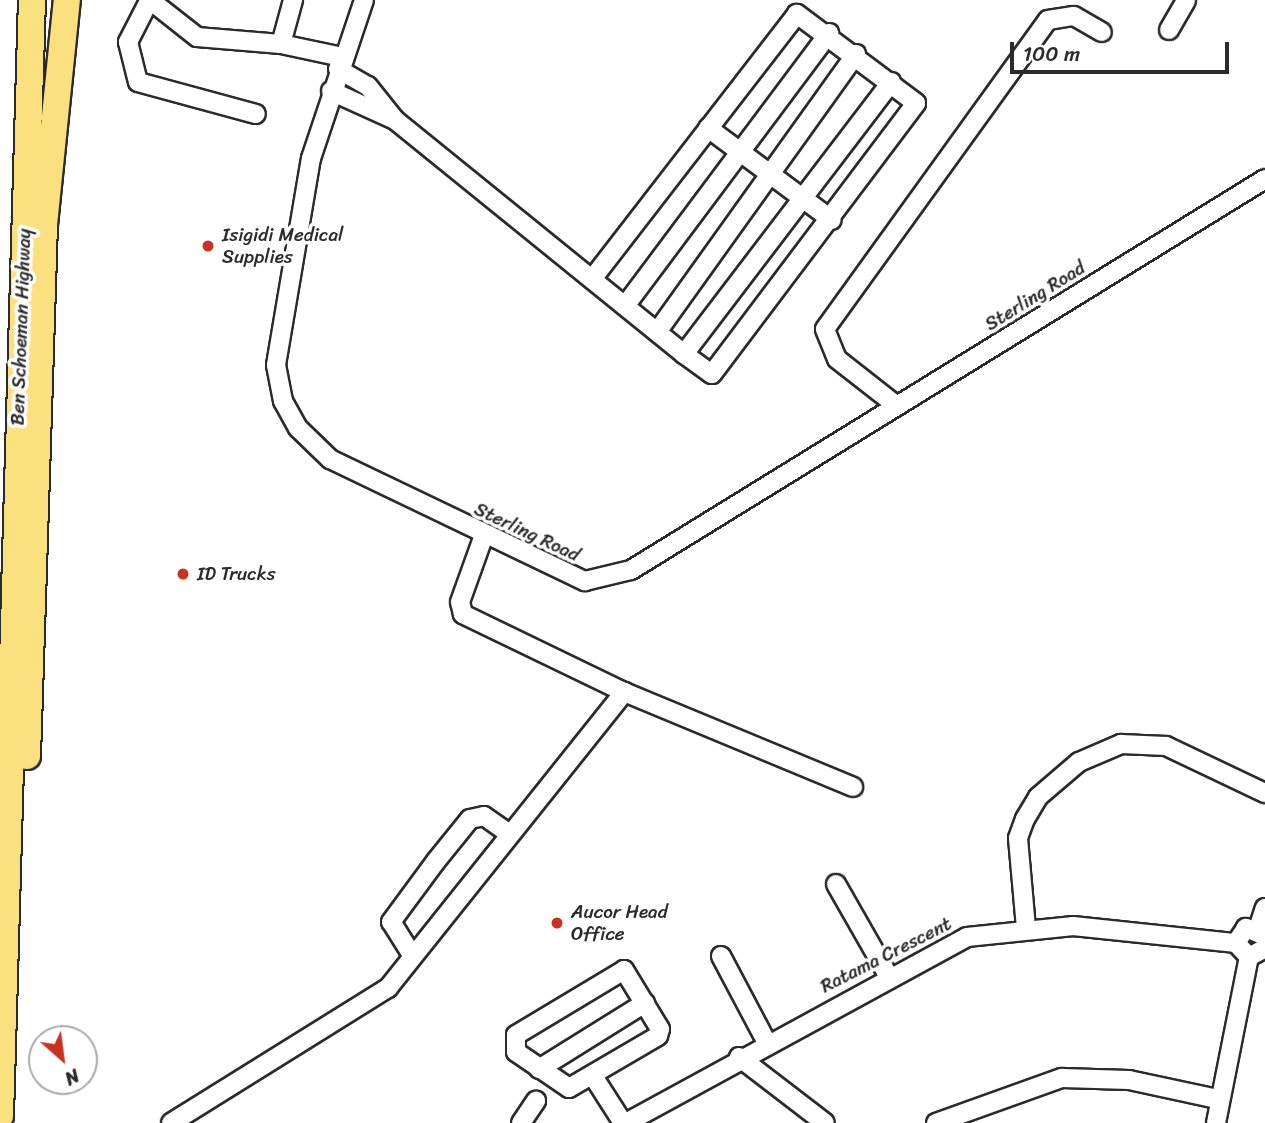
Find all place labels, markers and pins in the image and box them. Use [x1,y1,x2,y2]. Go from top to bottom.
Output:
place label: Isigidi Medical Supplies [222,224,344,268]
marker: Isigidi Medical Supplies [200,238,216,254]
place label: ID Trucks [197,563,276,585]
marker: ID Trucks [175,566,191,582]
place label: Aucor Head Office [571,901,668,945]
marker: Aucor Head Office [549,915,565,931]

